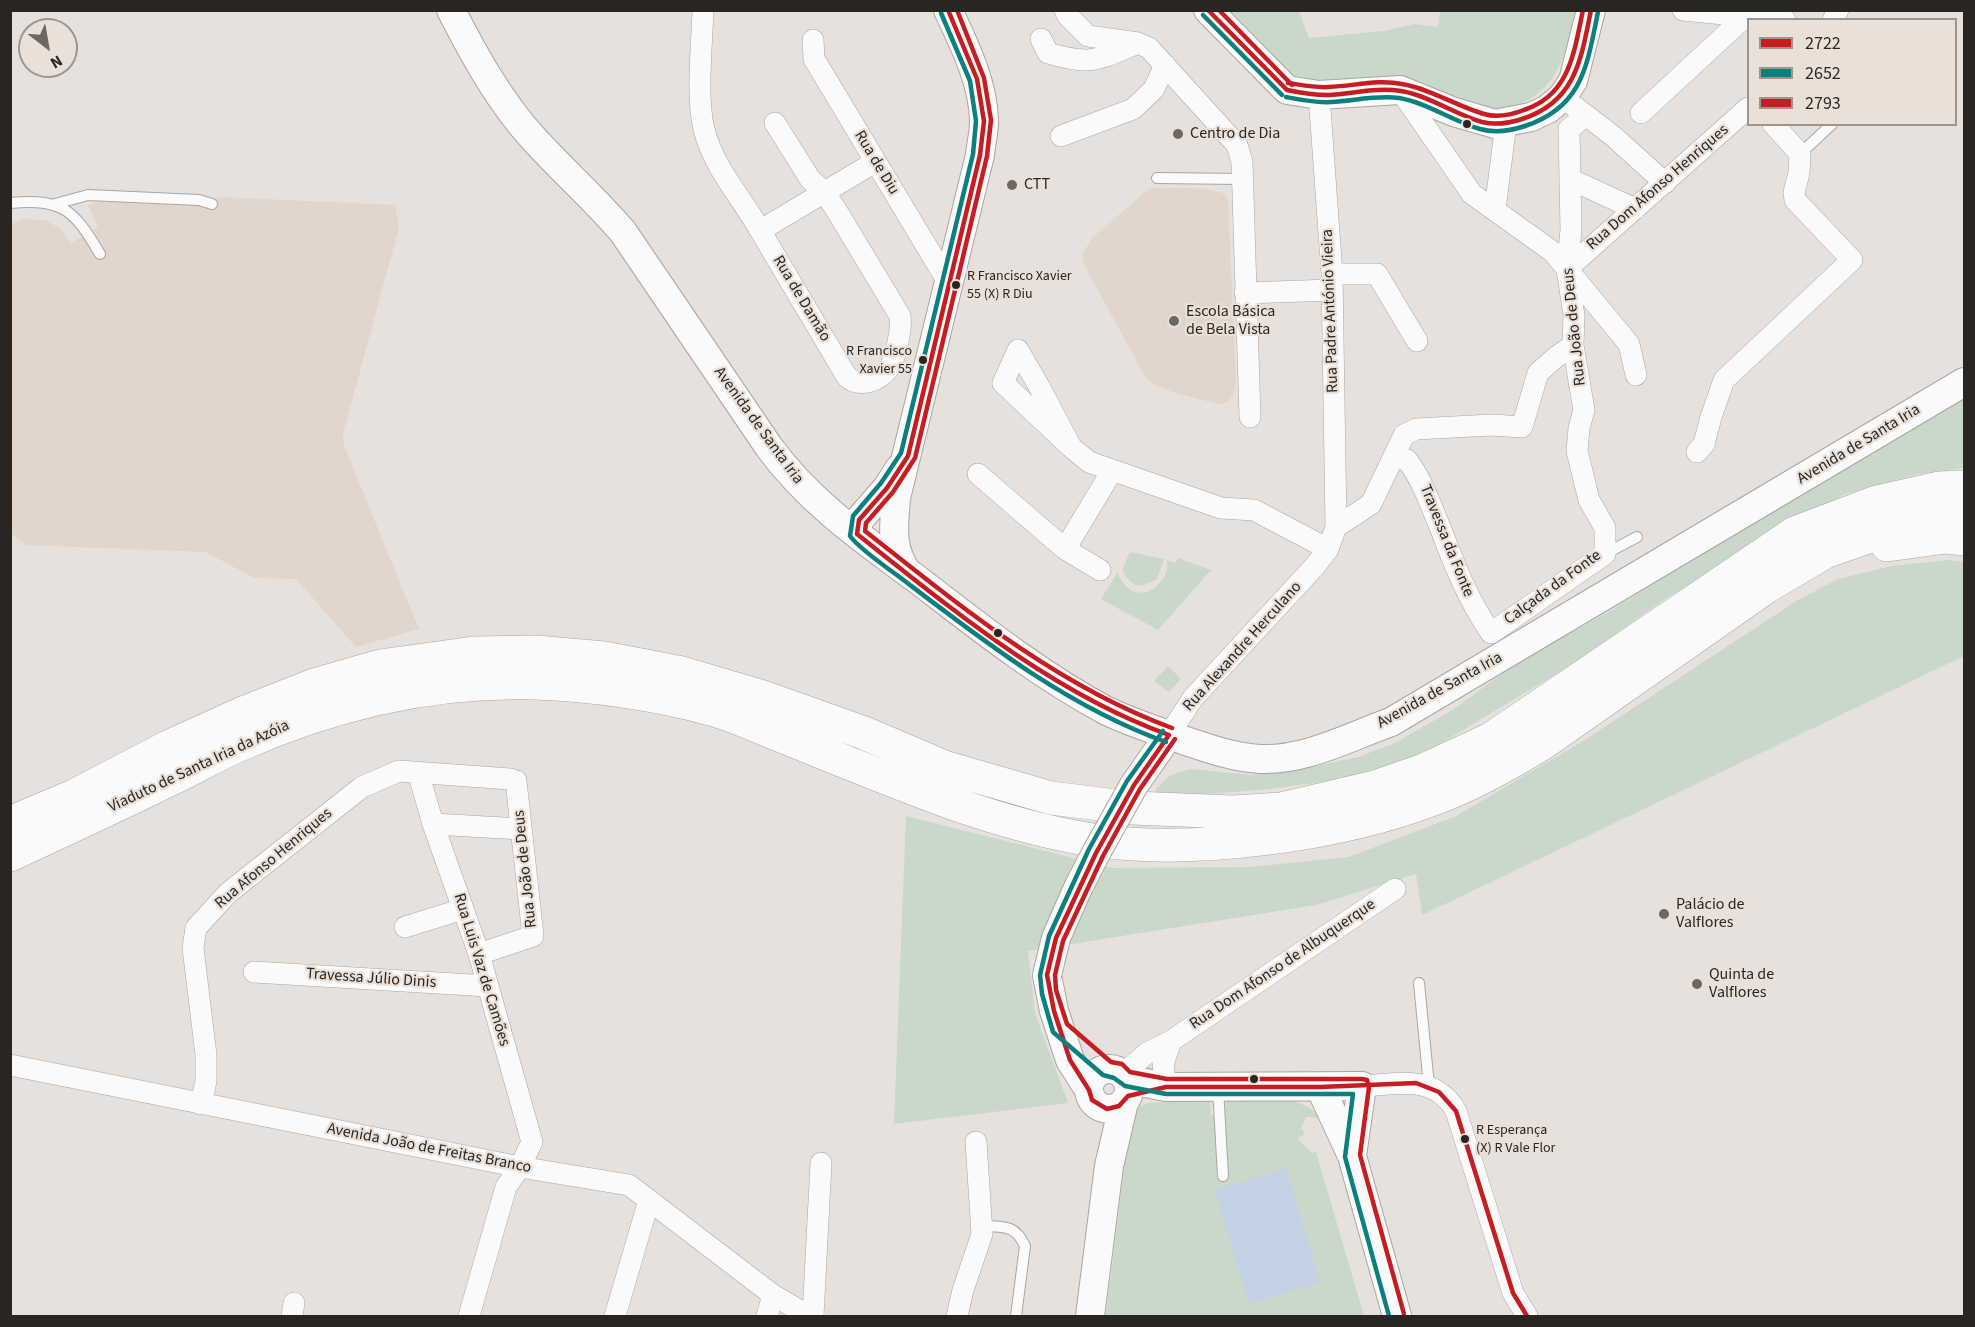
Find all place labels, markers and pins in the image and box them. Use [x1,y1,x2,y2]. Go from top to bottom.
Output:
unlabelled marker [1461,118,1473,130]
place label: Centro de Dia [1190,124,1280,144]
marker: Centro de Dia [1171,127,1185,141]
place label: CTT [1024,175,1050,195]
marker: CTT [1005,178,1019,192]
place label: R Francisco Xavier 55 (X) R Diu [967,269,1072,302]
marker: R Francisco Xavier 55 (X) R Diu [950,279,962,291]
place label: Escola Básica de Bela Vista [1186,302,1275,340]
marker: Escola Básica de Bela Vista [1167,314,1181,328]
place label: R Francisco Xavier 55 [846,344,912,376]
marker: R Francisco Xavier 55 [917,354,929,366]
unlabelled marker [992,627,1004,639]
place label: Palácio de Valflores [1676,895,1745,933]
marker: Palácio de Valflores [1657,907,1671,921]
place label: Quinta de Valflores [1709,965,1774,1003]
marker: Quinta de Valflores [1690,977,1704,991]
unlabelled marker [1248,1073,1260,1085]
place label: R Esperança (X) R Vale Flor [1476,1123,1555,1156]
marker: R Esperança (X) R Vale Flor [1459,1133,1471,1145]

